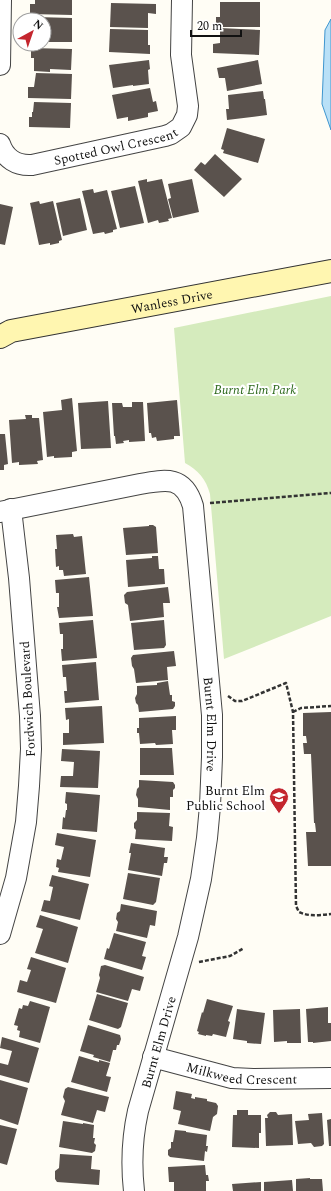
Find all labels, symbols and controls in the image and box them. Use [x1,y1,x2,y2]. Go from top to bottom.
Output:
north arrow [12,12,52,52]
scale bar [191,12,241,38]
text: N [29,15,47,34]
text: 20 m [197,17,222,36]
street label: Spotted Owl Crescent [52,123,183,171]
street label: Wanless Drive [129,284,214,319]
park label: Burnt Elm Park [214,380,296,400]
street label: Fordwich Boulevard [15,640,41,757]
street label: Burnt Elm Drive [198,676,221,772]
place label: Burnt Elm Public School [186,781,265,816]
school or university icon: Burnt Elm Public School [268,786,290,814]
street label: Burnt Elm Drive [136,994,182,1091]
street label: Milkweed Crescent [184,1057,298,1090]

